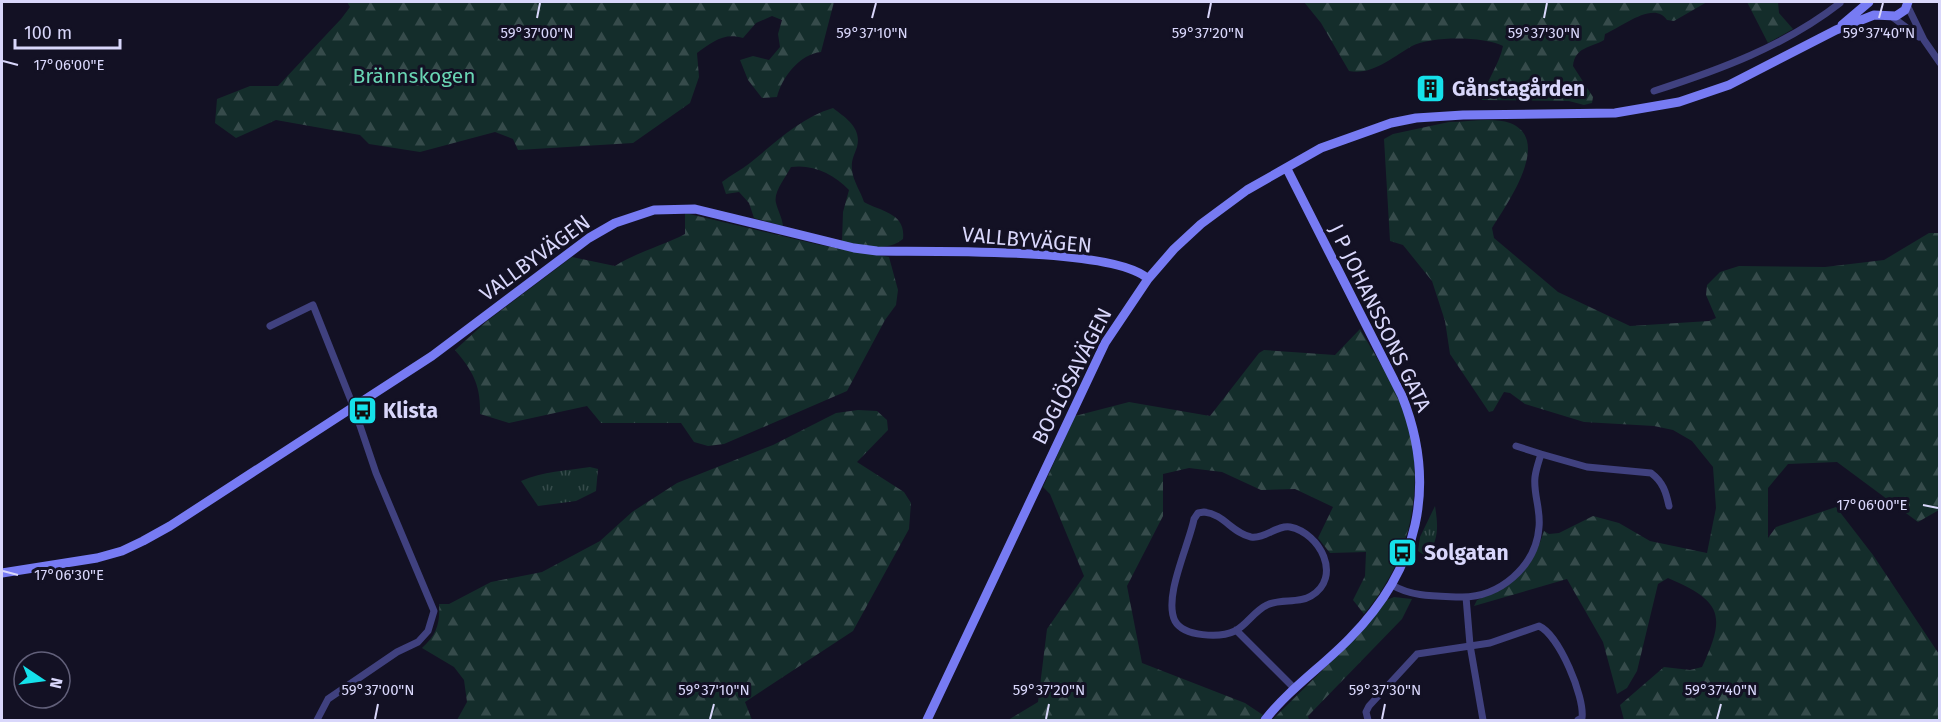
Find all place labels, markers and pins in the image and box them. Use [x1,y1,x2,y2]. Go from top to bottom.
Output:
building icon: Gånstagården [1415,73,1447,105]
place label: Gånstagården [1452,76,1585,102]
bus stop icon: Klista [346,395,378,427]
place label: Klista [383,398,438,424]
bus stop icon: Solgatan [1387,537,1419,569]
place label: Solgatan [1424,540,1509,566]

